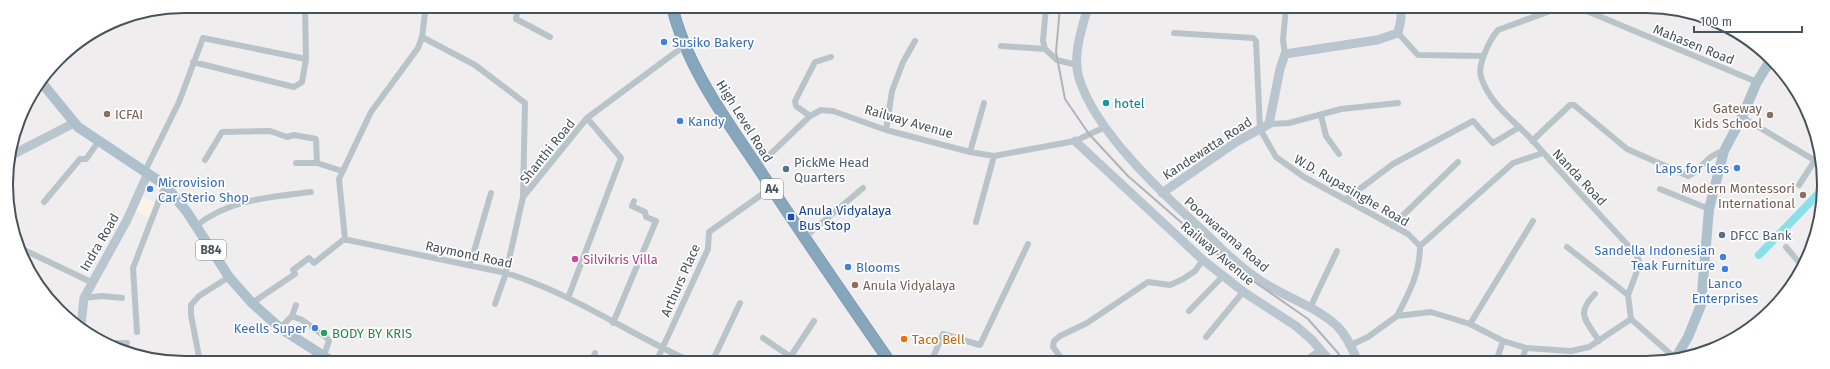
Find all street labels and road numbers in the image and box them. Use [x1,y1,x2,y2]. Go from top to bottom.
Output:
street label: Mahasen Road [1651,21,1736,68]
street label: High Level Road [713,77,776,165]
street label: Railway Avenue [863,102,955,141]
street label: Kandewatta Road [1160,114,1255,183]
street label: Shanthi Road [517,116,578,187]
street label: Nanda Road [1550,146,1610,209]
street label: W.D. Rupasinghe Road [1292,151,1412,230]
road number: A4 [761,179,783,199]
street label: Poorwarama Road [1181,194,1272,275]
street label: Indra Road [77,211,122,274]
street label: Railway Avenue [1178,218,1257,288]
street label: Raymond Road [424,238,514,271]
road number: B84 [196,240,226,260]
street label: Arthurs Place [658,242,703,319]

